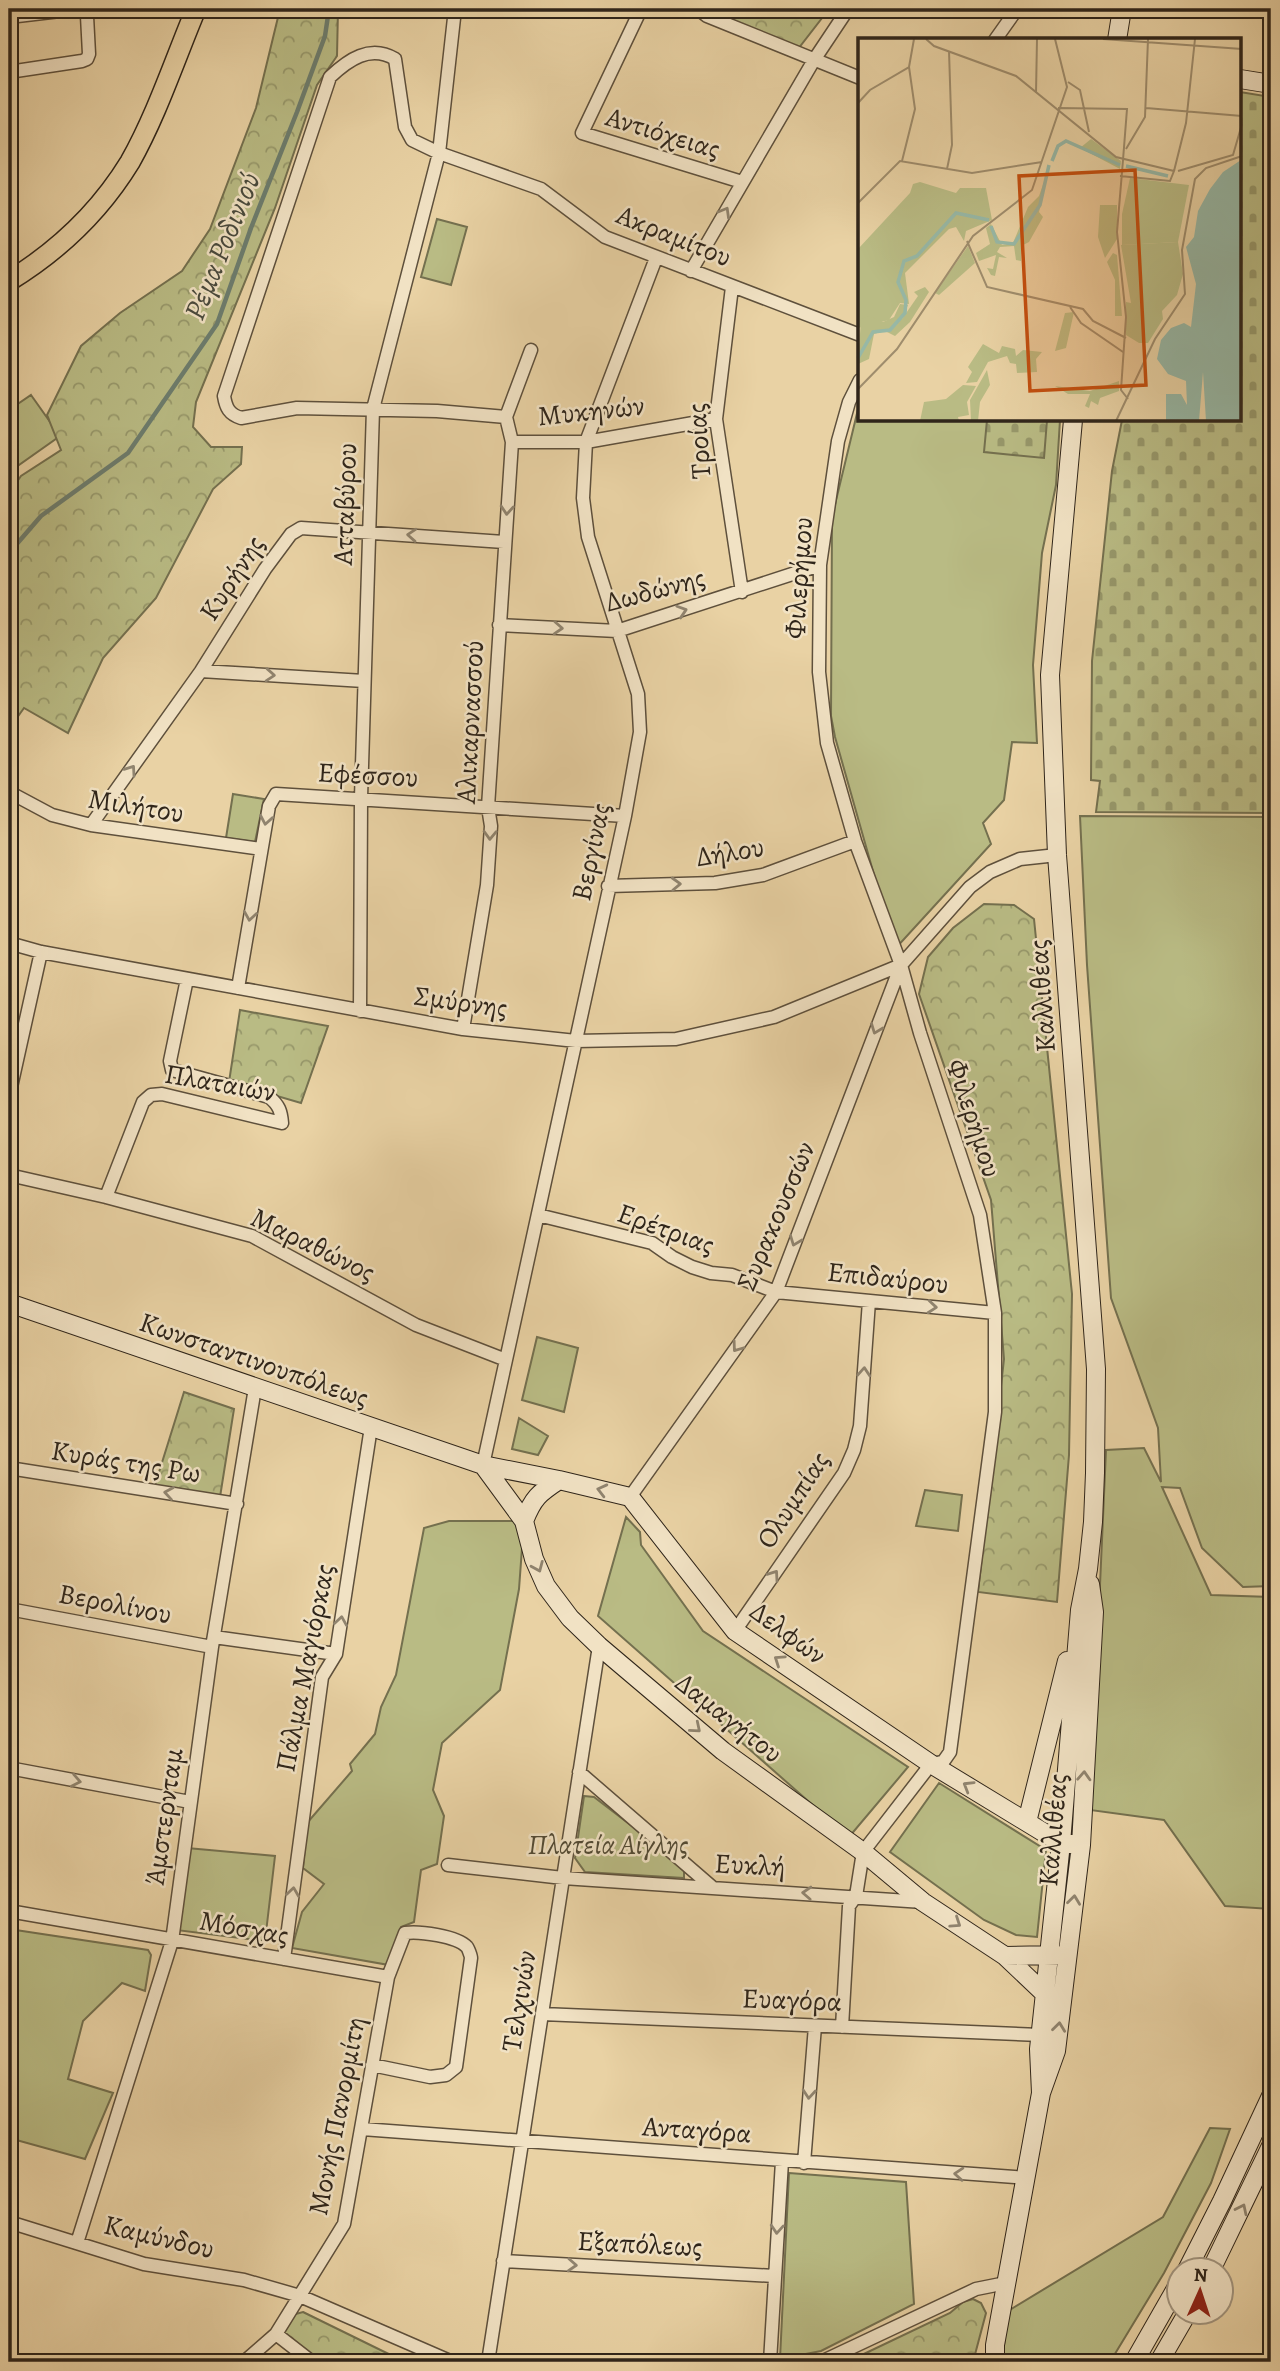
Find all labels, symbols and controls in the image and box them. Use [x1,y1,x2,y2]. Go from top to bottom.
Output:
inset map [858,38,1242,422]
street label: Αντιόχειας [600,97,725,168]
water label: Ρέμα Ροδινιού [174,166,270,326]
street label: Ακραμίτου [610,195,737,276]
one-way arrow [717,207,730,219]
street label: Μυκηνών [536,387,646,435]
street label: Τροίας [677,402,721,480]
street label: Ατταβύρου [324,442,366,567]
one-way arrow [500,505,515,516]
street label: Φιλερήμου [776,516,822,640]
street label: Κυρήνης [190,528,274,628]
one-way arrow [406,528,417,543]
street label: Δωδώνης [601,558,709,622]
one-way arrow [676,604,688,619]
one-way arrow [553,620,564,635]
street label: Αλικαρνασσού [447,639,493,806]
one-way arrow [264,667,275,682]
street label: Εφέσσου [317,753,419,797]
one-way arrow [123,765,135,778]
street label: Μιλήτου [85,780,187,832]
street label: Βεργίνας [562,800,620,904]
one-way arrow [259,815,274,826]
street label: Δήλου [693,828,767,876]
one-way arrow [482,830,497,841]
one-way arrow [671,877,682,892]
one-way arrow [243,910,258,922]
street label: Καλλιθέας [1019,938,1065,1054]
street label: Σμύρνης [412,977,510,1027]
one-way arrow [871,1022,885,1034]
street label: Φιλερήμου [937,1054,1011,1182]
street label: Πλαταιών [162,1055,278,1111]
street label: Συρακουσσών [728,1136,824,1296]
street label: Ερέτριας [612,1194,720,1264]
street label: Μαραθώνος [244,1198,382,1292]
one-way arrow [790,1235,804,1247]
street label: Επιδαύρου [826,1253,950,1303]
one-way arrow [927,1299,938,1314]
street label: Κωνσταντινουπόλεως [134,1303,374,1417]
one-way arrow [732,1339,745,1352]
one-way arrow [856,1366,871,1377]
street label: Κυράς της Ρω [49,1431,203,1493]
street label: Ολυμπίας [747,1444,839,1556]
one-way arrow [596,1484,608,1498]
one-way arrow [163,1486,175,1501]
one-way arrow [530,1560,544,1572]
street label: Πάλμα Μαγιόρκας [266,1561,344,1775]
one-way arrow [766,1570,778,1583]
street label: Βερολίνου [55,1574,175,1634]
street label: Δελφών [742,1592,834,1674]
one-way arrow [333,1615,348,1627]
one-way arrow [774,1656,787,1669]
street label: Δαμαγήτου [667,1664,791,1772]
one-way arrow [687,1720,700,1732]
street label: Άμστερνταμ [136,1745,193,1888]
one-way arrow [1077,1771,1092,1782]
one-way arrow [70,1772,82,1787]
street label: Καλλιθέας [1029,1772,1077,1888]
one-way arrow [963,1782,976,1795]
park label: Πλατεία Αίγλης [528,1826,688,1864]
street label: Ευκλή [714,1844,786,1886]
one-way arrow [801,1885,812,1900]
one-way arrow [285,1886,300,1898]
one-way arrow [1067,1895,1082,1906]
street label: Μόσχας [196,1901,292,1955]
one-way arrow [948,1915,961,1928]
street label: Τελχινών [492,1948,546,2054]
street label: Ευαγόρα [741,1979,843,2021]
street label: Μονής Πανορμίτη [299,2014,375,2218]
one-way arrow [1051,2022,1066,2033]
one-way arrow [802,2089,817,2100]
street label: Ανταγόρα [640,2107,753,2153]
one-way arrow [953,2166,964,2181]
one-way arrow [1234,2204,1248,2216]
street label: Καμύνδου [100,2206,218,2268]
street label: Εξαπόλεως [577,2222,703,2266]
one-way arrow [770,2224,785,2235]
north arrow [1164,2256,1234,2326]
one-way arrow [566,2257,577,2272]
text: N [1193,2262,1209,2288]

